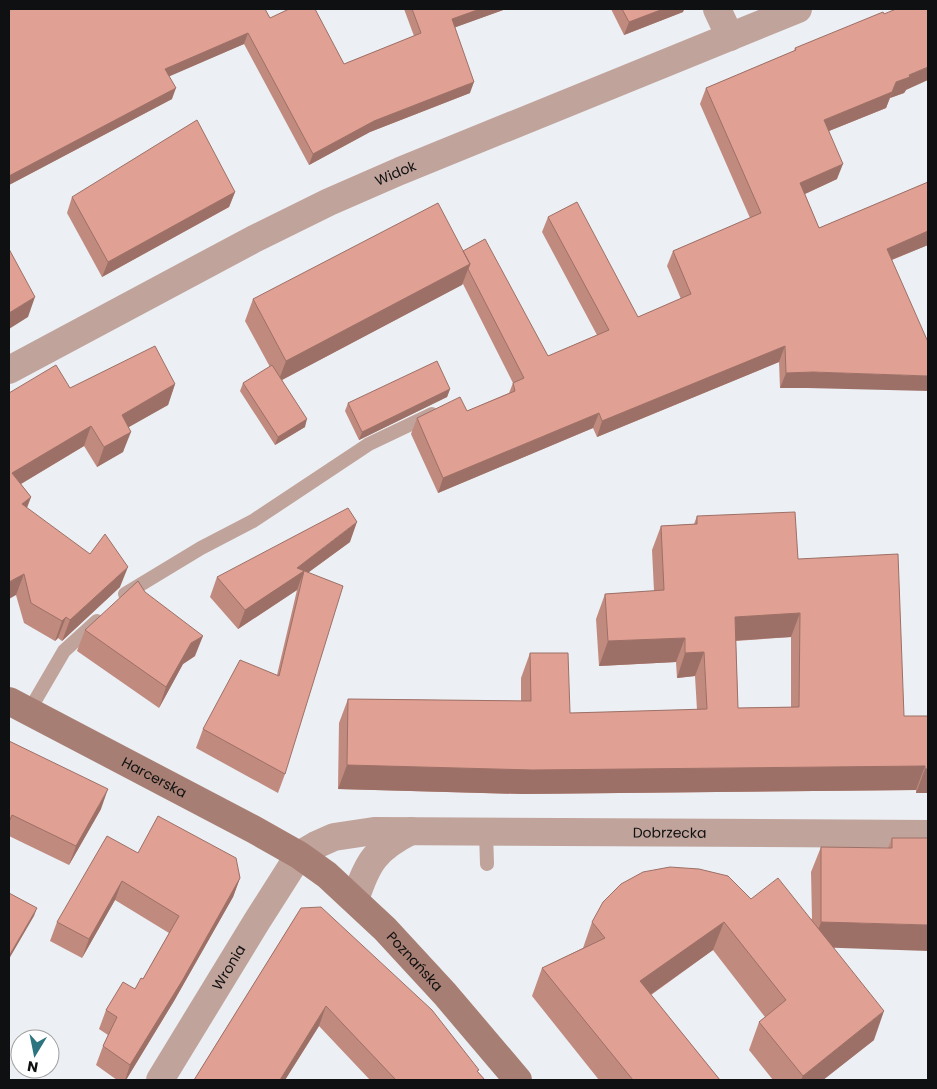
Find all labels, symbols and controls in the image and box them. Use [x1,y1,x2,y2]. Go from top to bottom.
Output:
street label: Widok [372,155,420,191]
street label: Harcerska [118,752,190,802]
street label: Dobrzecka [633,822,707,843]
street label: Poznańska [382,927,448,996]
street label: Wronia [207,941,250,994]
north arrow [10,1029,60,1079]
text: N [26,1056,40,1078]

